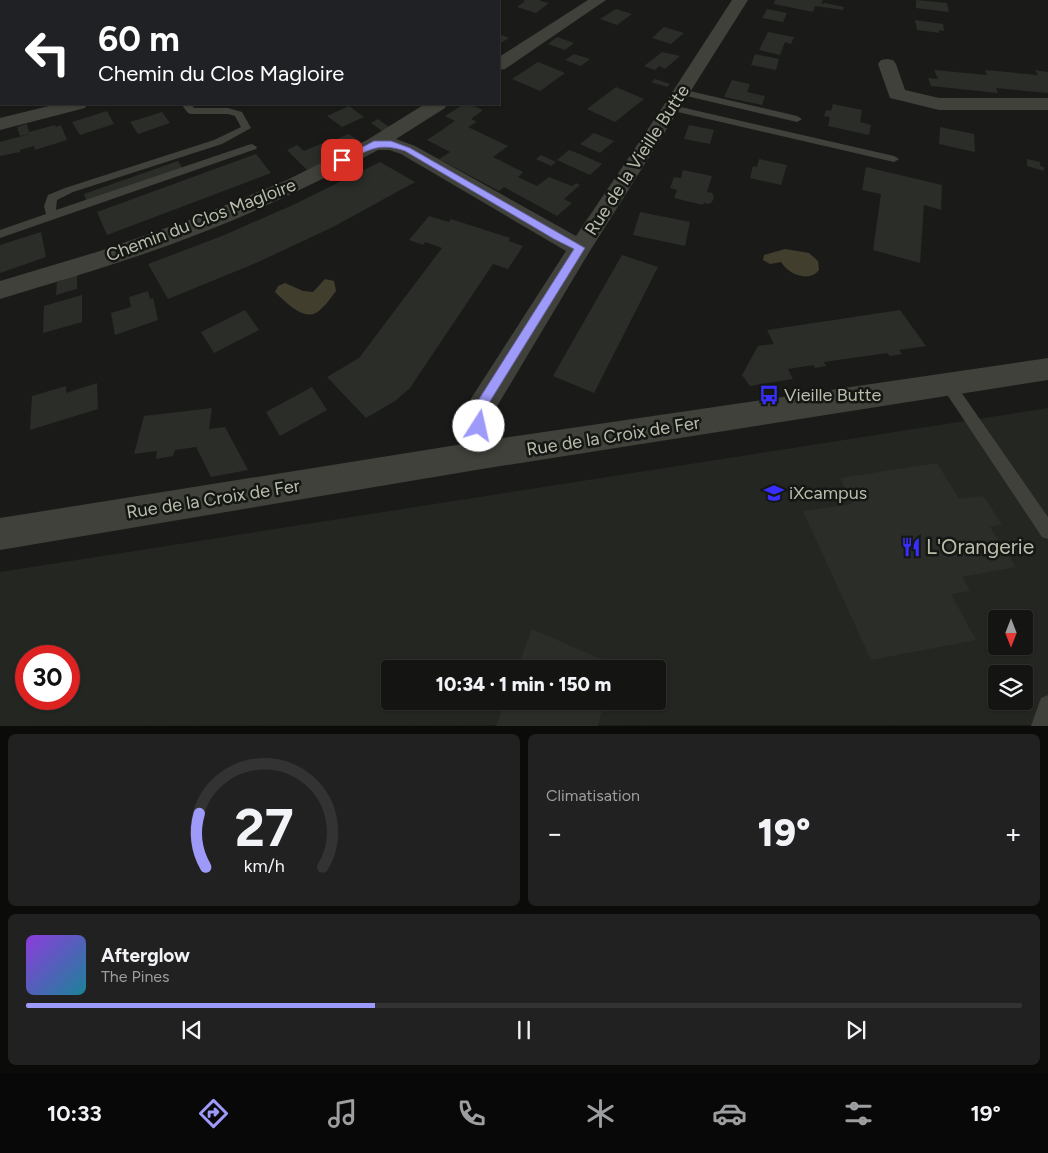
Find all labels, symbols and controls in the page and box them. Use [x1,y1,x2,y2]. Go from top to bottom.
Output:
text: 60 m [98,18,180,60]
icon: left [15,20,80,85]
text: Chemin du Clos Magloire [98,60,344,87]
street label: Rue de la Vieille Butte [580,80,694,239]
pin [321,139,363,181]
icon: arrive [328,146,356,174]
street label: Chemin du Clos Magloire [103,174,299,266]
bus stop icon: Vieille Butte [758,384,780,406]
place label: Vieille Butte [784,384,881,406]
position arrow [452,399,504,451]
street label: Rue de la Croix de Fer [525,411,701,461]
street label: Rue de la Croix de Fer [125,474,301,524]
school or university icon: iXcampus [763,482,785,504]
place label: iXcampus [789,482,867,504]
place label: L'Orangerie [926,534,1034,559]
restaurant icon: L'Orangerie [900,536,922,558]
north arrow [988,610,1032,655]
map controls [988,610,1033,710]
speed limit sign: 30 [15,645,80,710]
button: layers [988,665,1033,710]
text: 10:34 · 1 min · 150 m [436,673,611,696]
text: Climatisation [546,786,640,805]
text: 27 [234,797,294,859]
text: 19° [757,810,811,856]
text: − [546,816,563,850]
text: + [1005,816,1022,850]
text: km/h [244,855,284,876]
text: Afterglow [101,944,190,967]
text: The Pines [101,967,170,986]
icon: previous [178,1016,206,1044]
icon: pause [510,1016,538,1044]
icon: next [842,1016,870,1044]
icon: directions [196,1096,231,1131]
icon: music [325,1096,360,1131]
icon: phone [454,1096,489,1131]
icon: climate [583,1096,618,1131]
icon: car [712,1096,747,1131]
icon: filters [841,1096,876,1131]
text: 10:33 [47,1100,102,1127]
text: 19° [970,1100,1001,1127]

